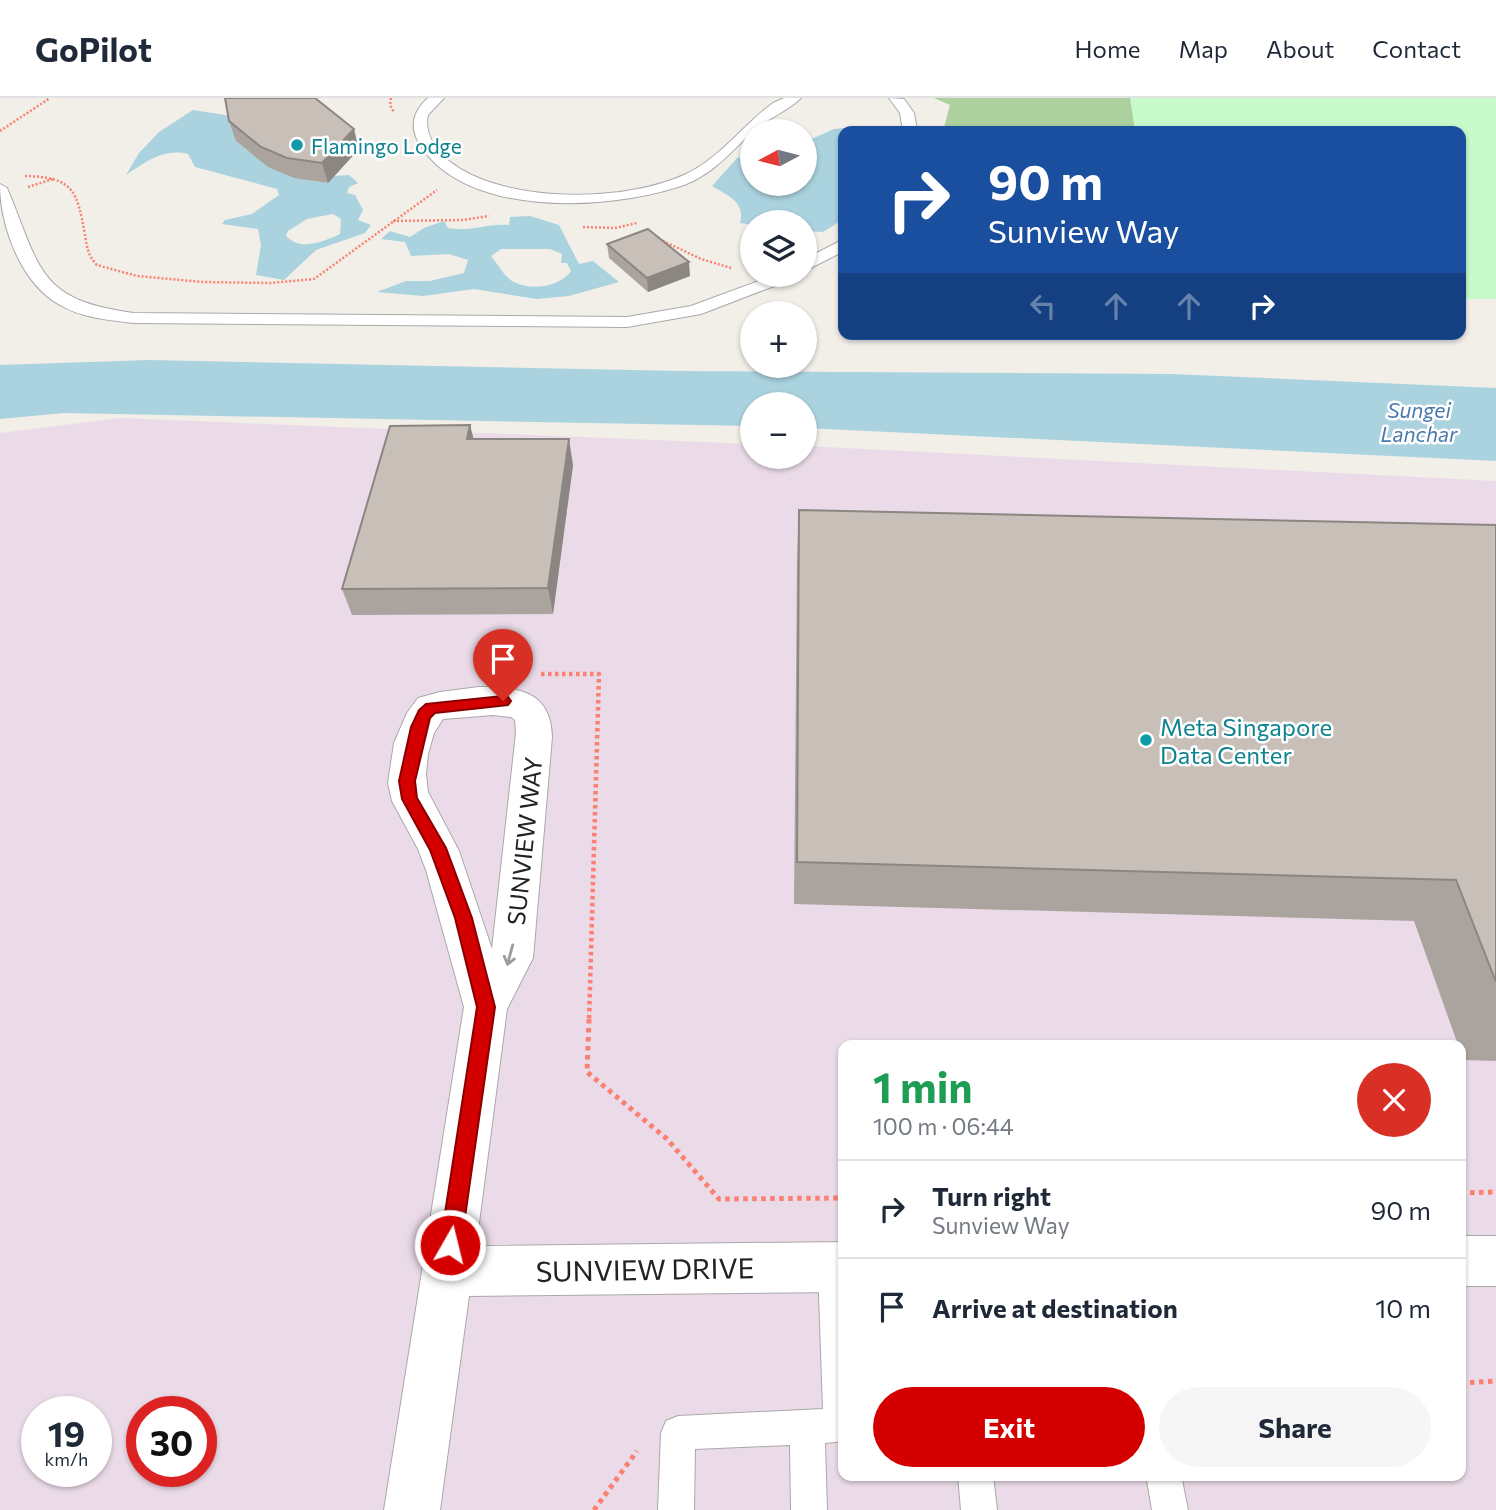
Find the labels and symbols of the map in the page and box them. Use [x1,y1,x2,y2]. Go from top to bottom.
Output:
north arrow [740,119,817,196]
place label: Flamingo Lodge [311,133,462,158]
marker: Flamingo Lodge [289,137,305,153]
water label: Sungei Lanchar [1381,397,1458,446]
pin [473,629,533,701]
place label: Meta Singapore Data Center [1160,712,1332,769]
marker: Meta Singapore Data Center [1138,732,1154,748]
street label: SUNVIEW WAY [501,755,547,927]
one-way arrow [503,943,516,966]
position arrow [413,1208,487,1282]
street label: SUNVIEW DRIVE [535,1250,755,1288]
speed limit sign: 30 [126,1396,217,1487]

